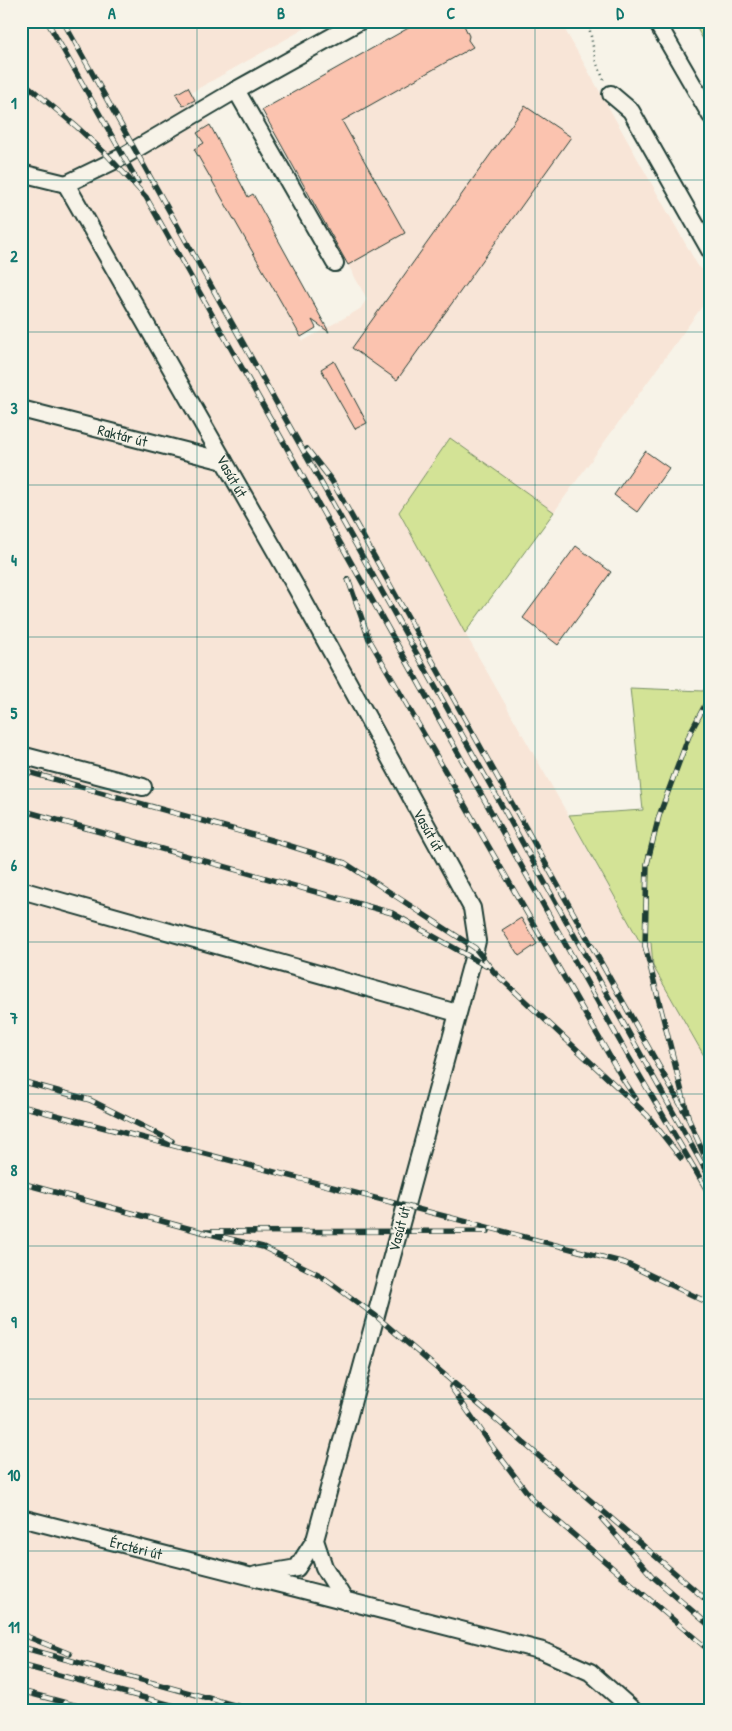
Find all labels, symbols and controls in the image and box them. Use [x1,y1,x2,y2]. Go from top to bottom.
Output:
text: A [108,2,116,24]
text: B [277,2,285,24]
text: C [447,2,456,24]
text: D [616,2,624,24]
text: 1 [11,92,17,114]
text: 2 [10,245,18,267]
text: 3 [10,397,18,419]
street label: Raktár út [96,419,151,452]
street label: Vasút út [212,451,253,502]
text: 4 [11,549,17,571]
text: 5 [11,702,18,724]
street label: Vasút út [409,805,450,856]
text: 6 [11,854,18,876]
text: 7 [9,1007,18,1029]
text: 8 [11,1159,18,1181]
street label: Vasút út [383,1203,415,1254]
text: 9 [11,1311,17,1333]
text: 10 [8,1464,20,1486]
street label: Érctéri út [108,1531,165,1564]
text: 11 [8,1616,20,1638]

